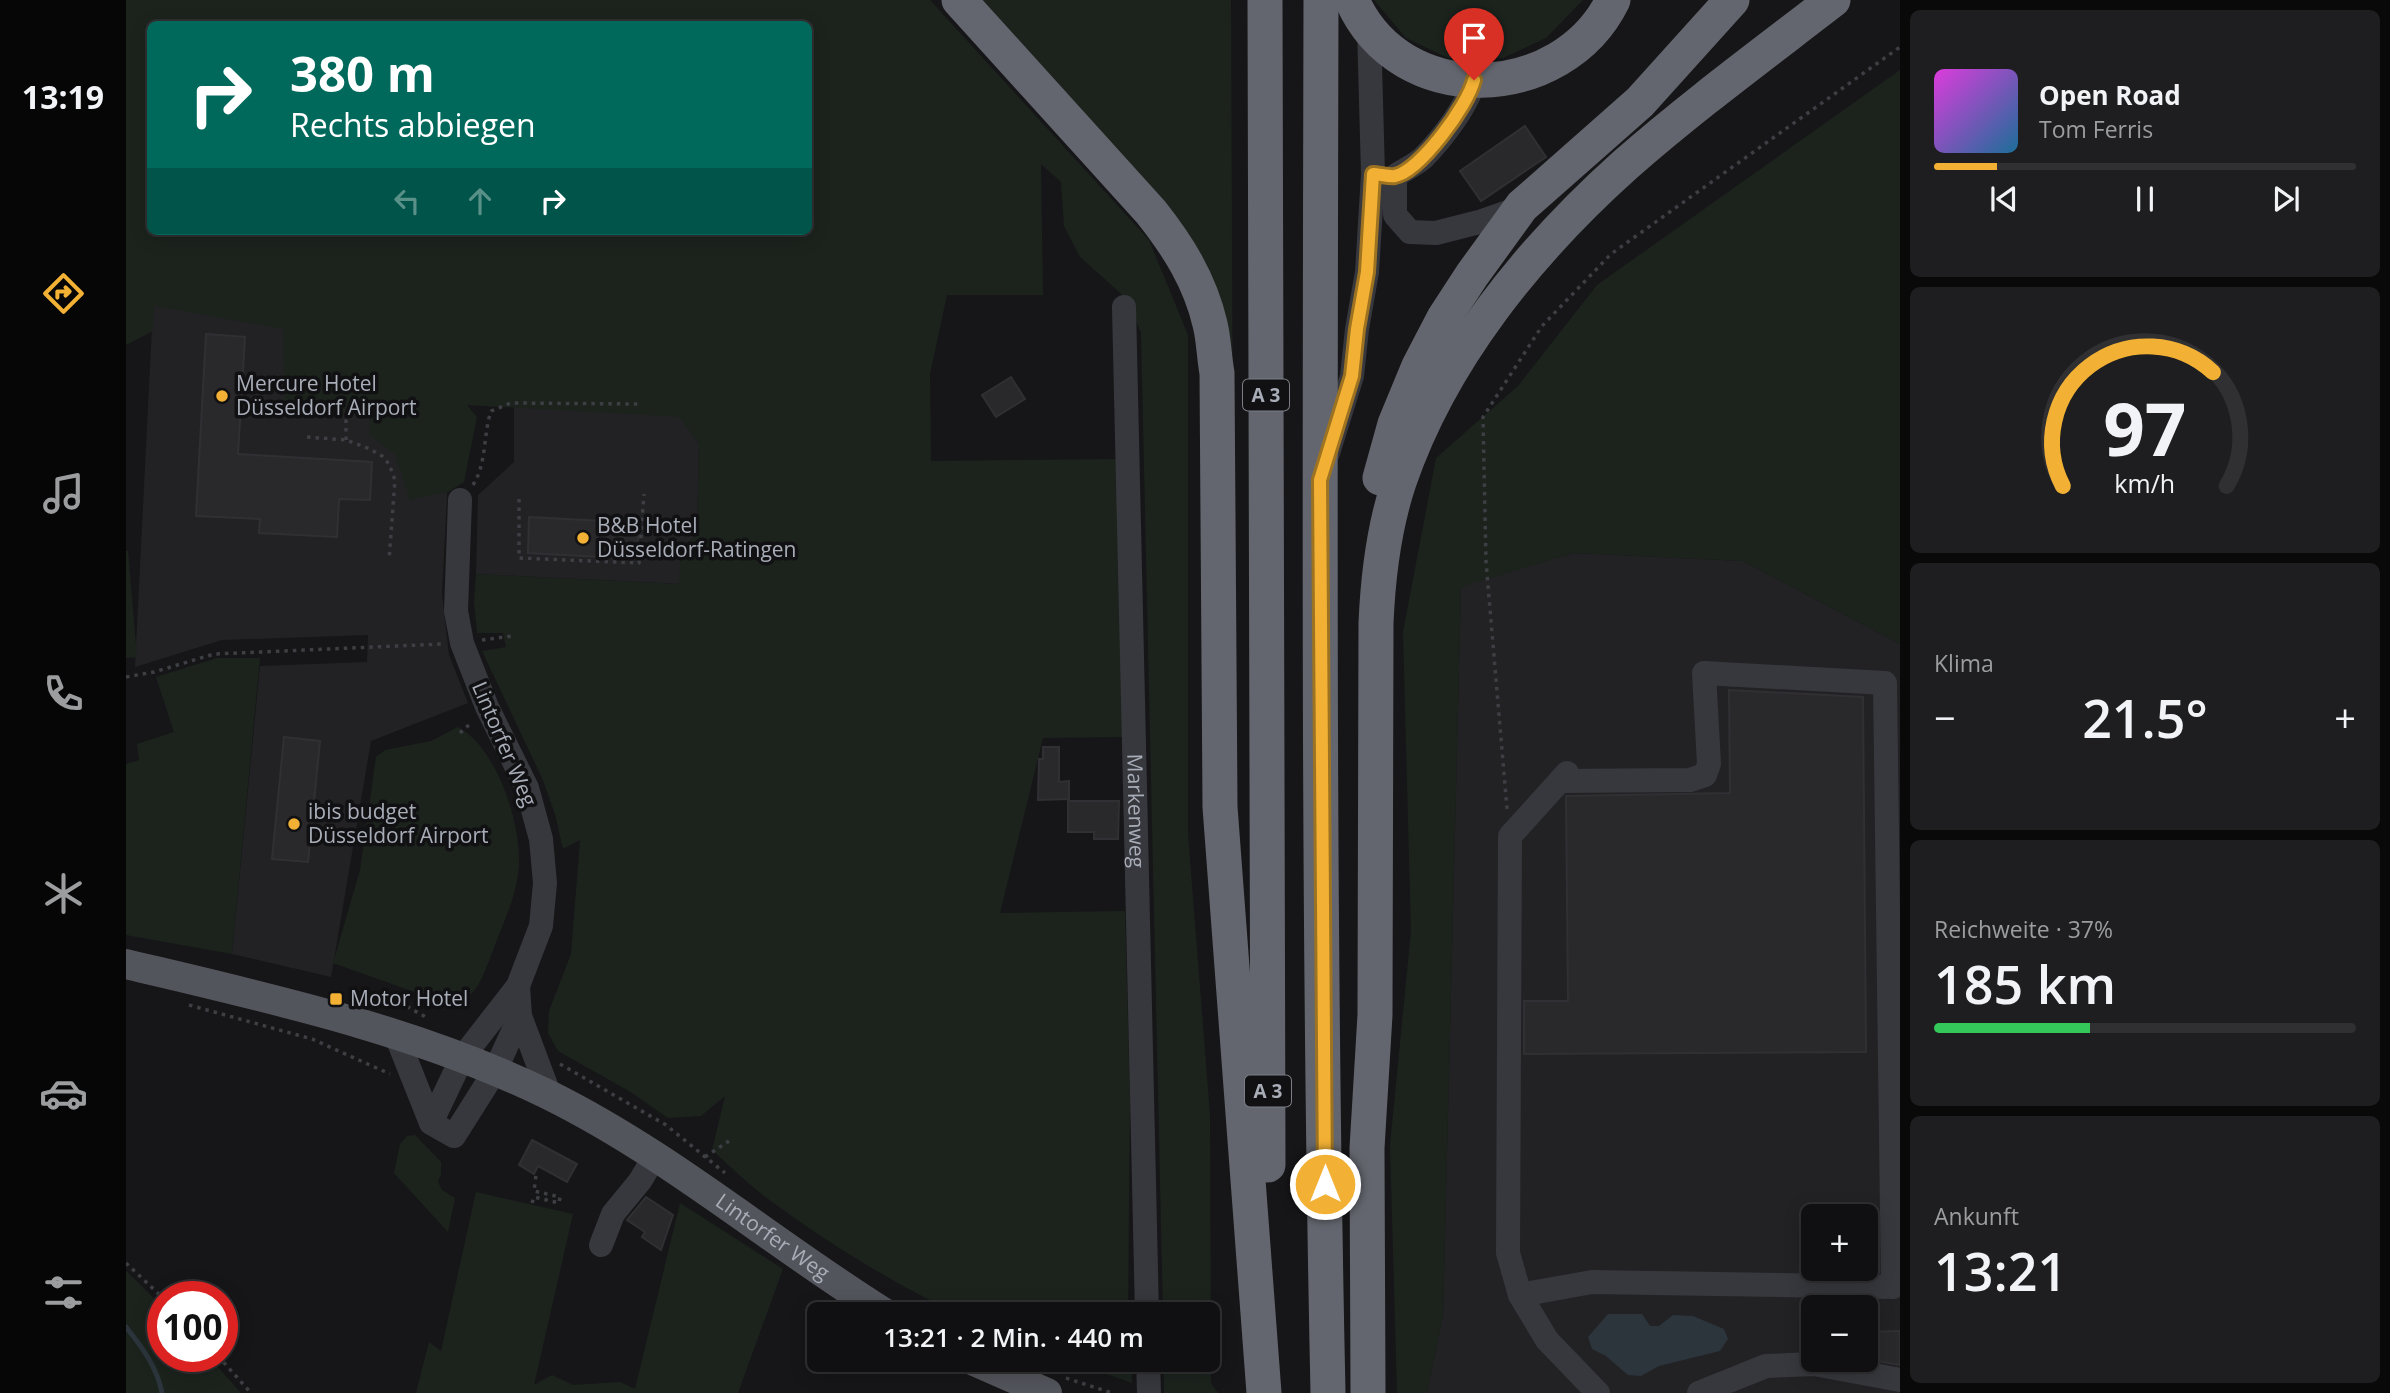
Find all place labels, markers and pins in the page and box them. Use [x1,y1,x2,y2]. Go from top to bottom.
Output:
pin [1444,8,1504,80]
place label: Mercure Hotel Düsseldorf Airport [236,369,417,421]
marker: Mercure Hotel Düsseldorf Airport [214,388,230,404]
place label: B&B Hotel Düsseldorf-Ratingen [597,511,796,563]
marker: B&B Hotel Düsseldorf-Ratingen [575,530,591,546]
place label: ibis budget Düsseldorf Airport [308,797,489,849]
marker: ibis budget Düsseldorf Airport [286,816,302,832]
place label: Motor Hotel [350,984,468,1012]
marker: Motor Hotel [328,991,344,1007]

